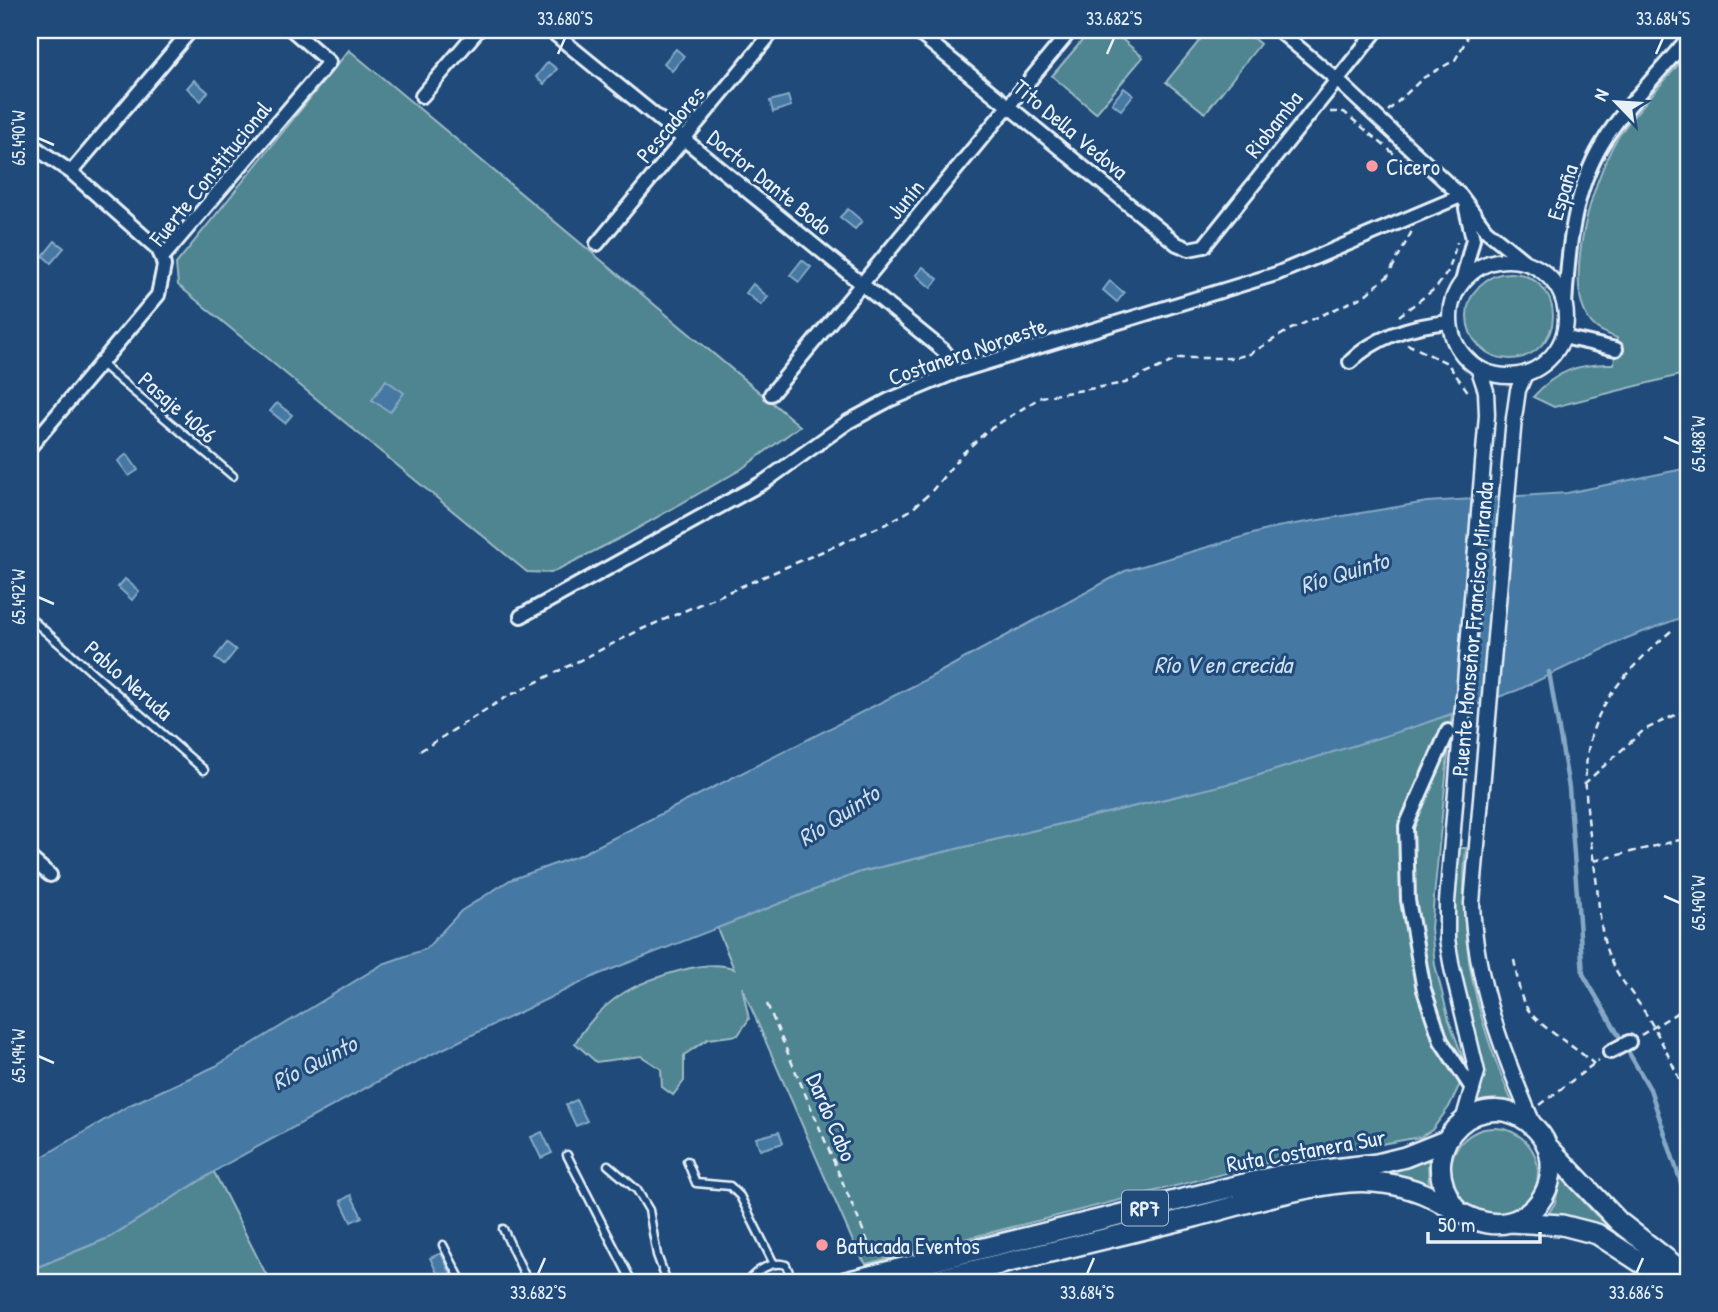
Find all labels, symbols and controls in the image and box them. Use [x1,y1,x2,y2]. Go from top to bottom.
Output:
text: 33.680°S [537,6,593,31]
text: 33.682°S [1086,6,1142,31]
text: 33.684°S [1636,6,1690,31]
north arrow [1582,66,1652,136]
street label: Tito Della Vedova [1007,72,1135,186]
street label: Pescadores [629,79,712,169]
street label: Riobamba [1237,84,1309,164]
text: N [1587,85,1615,105]
street label: Fuerte Constitucional [141,93,279,253]
text: 65.490°W [6,110,31,166]
street label: Doctor Dante Bodo [701,122,839,242]
place label: Cicero [1386,151,1440,182]
marker: Cicero [1364,158,1380,174]
street label: España [1539,160,1585,224]
street label: Junín [879,172,931,226]
street label: Costanera Noroeste [884,309,1050,393]
street label: Pasaje 4066 [132,364,224,450]
text: 65.488°W [1686,416,1711,472]
street label: Puente Monseñor Francisco Miranda [1444,480,1500,778]
water label: Río Quinto [1296,543,1394,601]
text: 65.492°W [6,569,31,625]
street label: Pablo Neruda [78,633,180,727]
water label: Río V en crecida [1154,648,1295,680]
water label: Río Quinto [791,776,887,853]
text: 65.490°W [1686,875,1711,931]
water label: Río Quinto [266,1026,364,1097]
text: 65.494°W [6,1029,31,1083]
street label: Dardo Cabo [800,1068,864,1166]
street label: Ruta Costanera Sur [1224,1121,1388,1179]
road number: RP7 [1122,1190,1168,1226]
scale bar [1428,1200,1540,1244]
text: 50 m [1438,1210,1475,1239]
place label: Batucada Eventos [836,1230,980,1261]
marker: Batucada Eventos [814,1237,830,1253]
text: 33.682°S [510,1280,566,1305]
text: 33.684°S [1060,1280,1114,1305]
text: 33.686°S [1609,1280,1663,1305]

